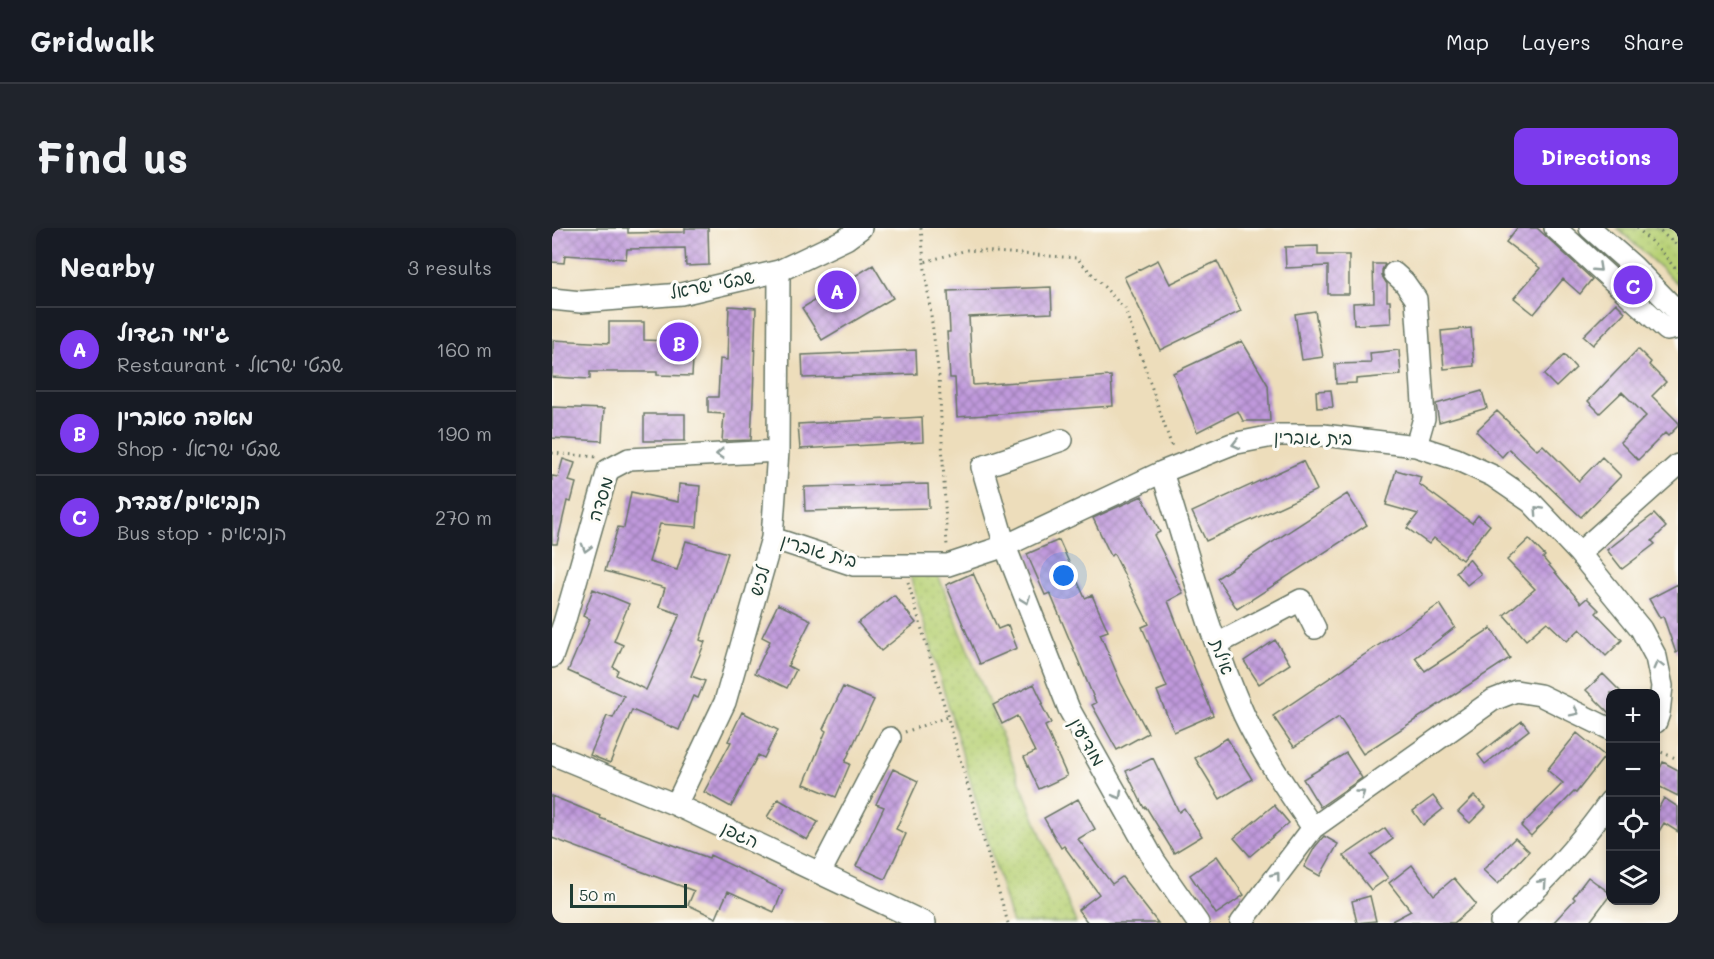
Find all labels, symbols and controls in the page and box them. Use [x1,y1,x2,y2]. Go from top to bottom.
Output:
text: Gridwalk [30,23,155,59]
text: Map [1446,28,1489,55]
text: Layers [1522,28,1591,55]
text: Share [1624,28,1684,55]
button: Directions [1514,128,1678,185]
text: Find us [36,129,188,184]
text: Nearby [60,250,155,284]
text: 3 results [407,254,492,280]
one-way arrow [1590,261,1601,272]
pin: C [1614,262,1652,308]
street label: שבטי ישראל [667,264,757,304]
pin: A [818,268,856,312]
text: ג'ימי הגדול [117,318,230,347]
pin: B [660,320,698,364]
text: A [73,336,86,362]
text: 160 m [436,336,492,362]
text: Restaurant · שבטי ישראל [117,351,343,377]
text: מאפה סאברין [117,402,254,431]
text: B [73,420,86,446]
text: 190 m [437,420,492,446]
street label: בית גוברין [1274,424,1352,450]
text: Shop · שבטי ישראל [117,435,281,461]
one-way arrow [1231,436,1241,449]
one-way arrow [715,448,724,461]
street label: מסדה [582,473,619,524]
text: הנביאים/עבדת [117,486,261,515]
text: C [72,504,87,530]
text: 270 m [435,504,492,530]
one-way arrow [1535,506,1546,517]
text: Bus stop · הנביאים [117,519,287,545]
street label: בית גוברין [778,528,860,572]
one-way arrow [581,542,593,552]
your location [1049,561,1078,590]
street label: לכיש [743,562,775,599]
one-way arrow [1019,594,1032,605]
street label: אילת [1205,635,1240,678]
one-way arrow [1652,660,1665,670]
map controls [1606,689,1660,905]
button: + [1606,689,1660,743]
one-way arrow [1569,704,1580,716]
street label: מודיעין [1064,713,1111,770]
button: − [1606,743,1660,797]
one-way arrow [1111,789,1122,799]
one-way arrow [1354,790,1365,801]
button: locate [1606,797,1660,851]
street label: הגפן [718,815,763,853]
button: layers [1606,851,1660,905]
one-way arrow [1269,872,1280,883]
one-way arrow [1536,879,1547,889]
scale bar [570,881,687,908]
text: 50 m [579,884,616,905]

